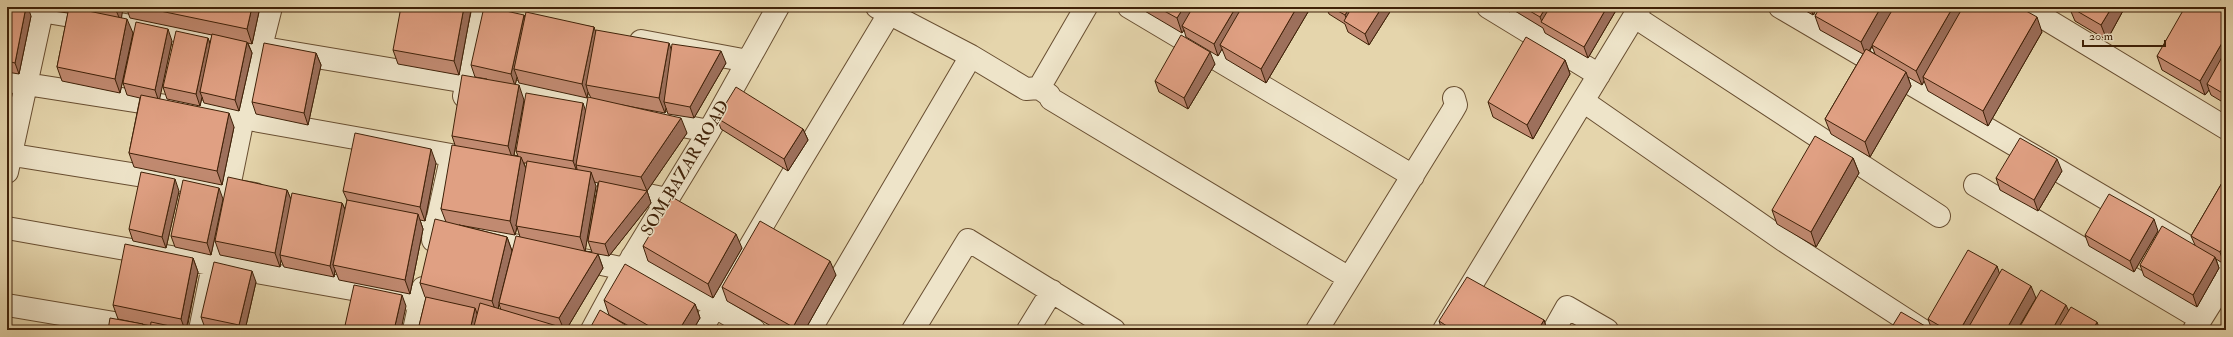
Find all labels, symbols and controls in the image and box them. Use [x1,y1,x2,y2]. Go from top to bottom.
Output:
scale bar [2083,22,2165,48]
text: 20 m [2089,29,2114,44]
street label: SOM BAZAR ROAD [636,96,734,240]

